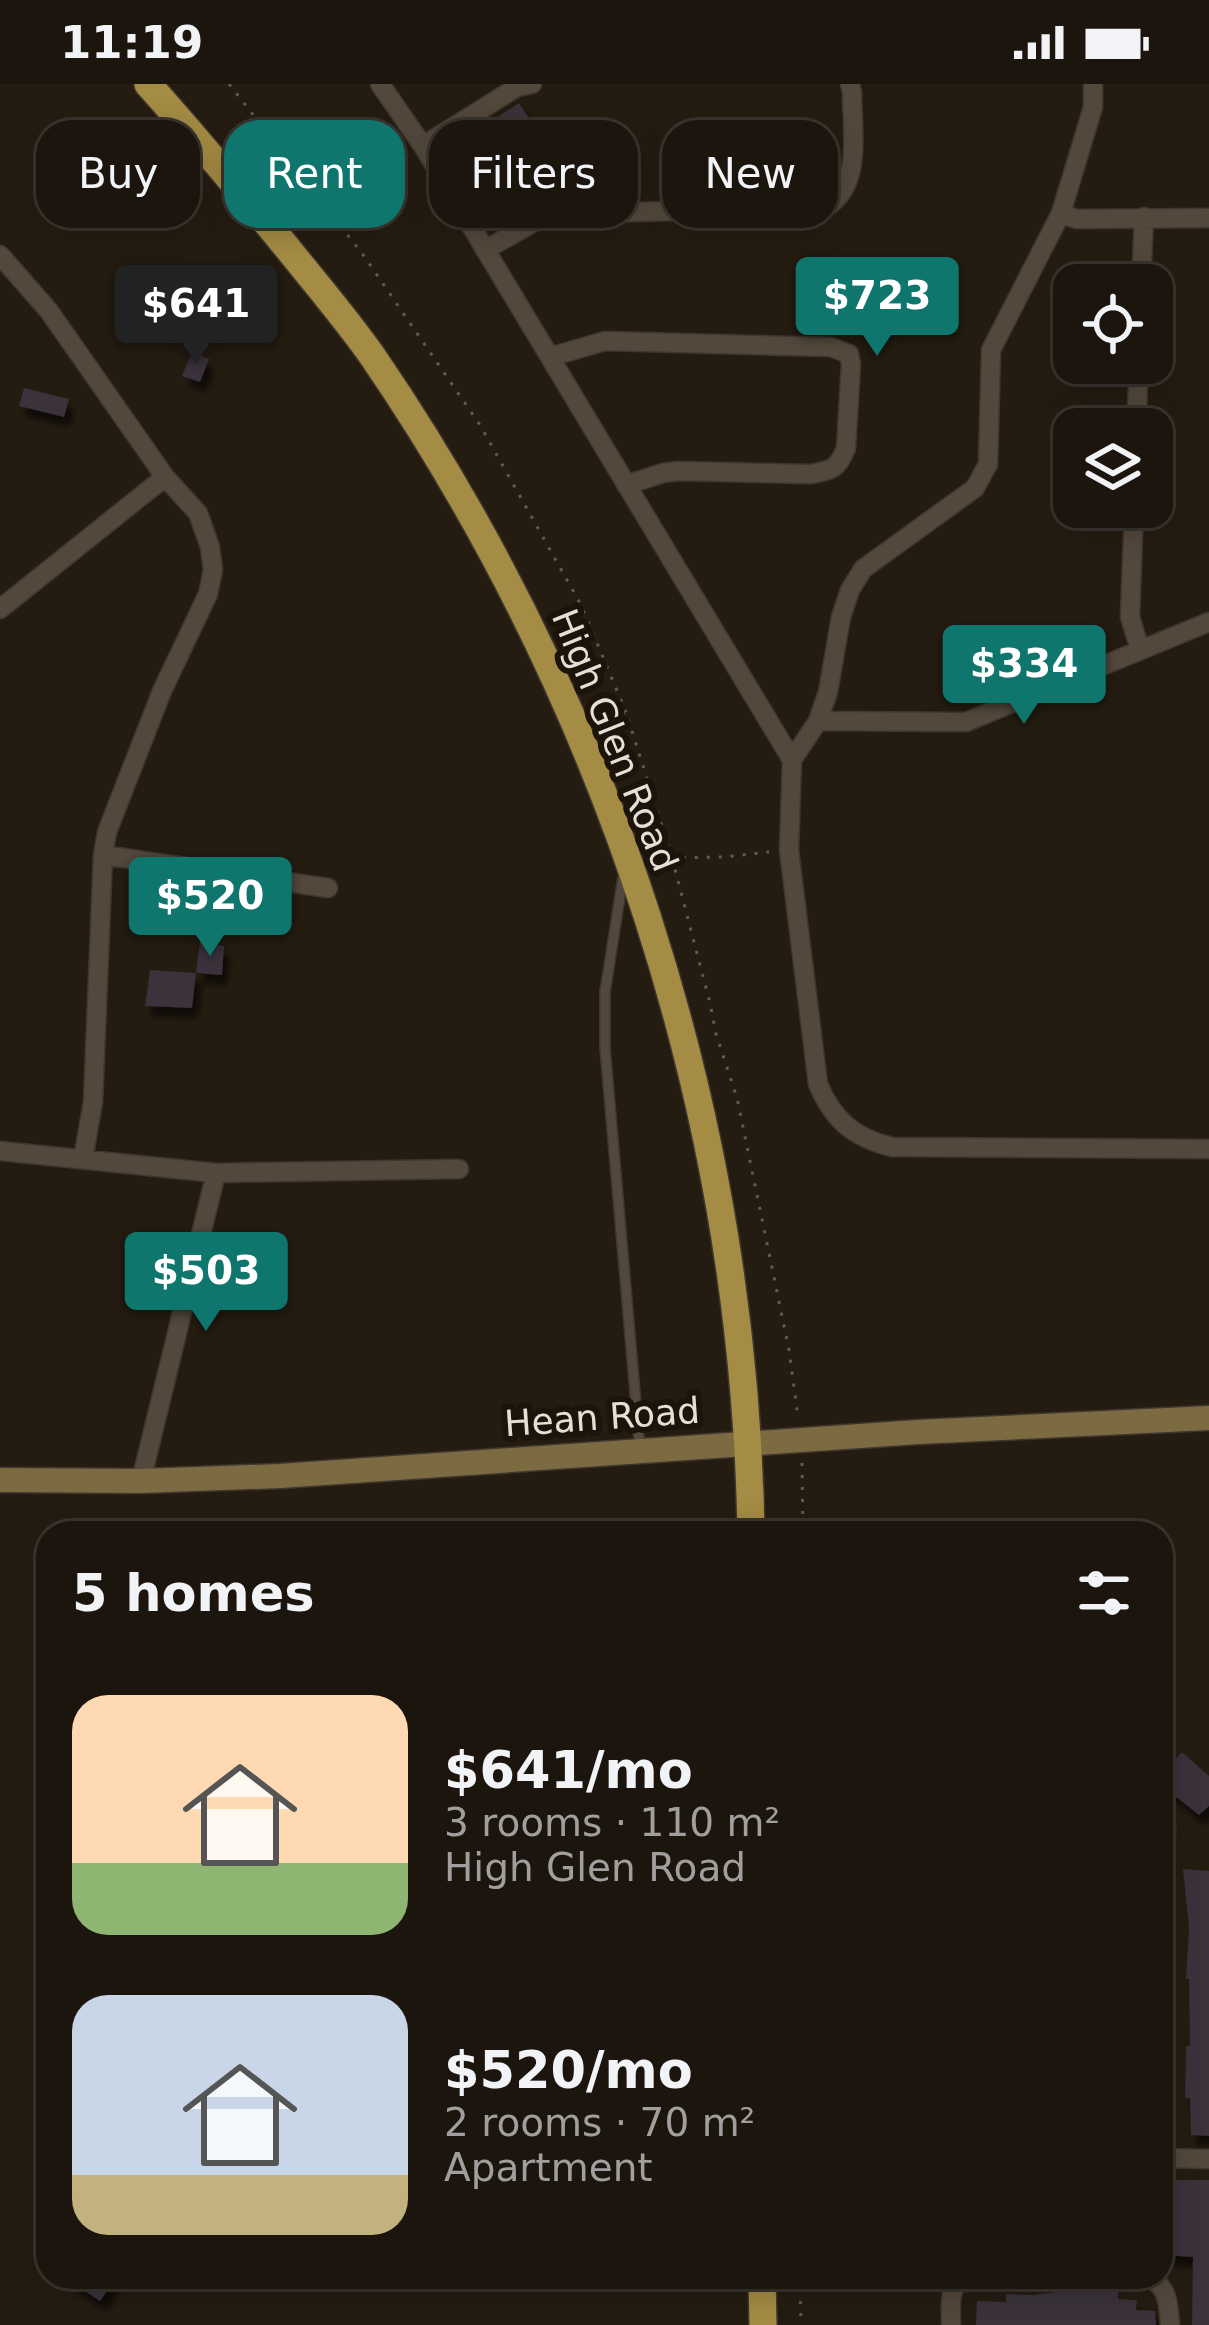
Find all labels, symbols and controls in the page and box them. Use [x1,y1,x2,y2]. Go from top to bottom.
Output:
text: 11:19 [60,16,203,69]
chip: Buy [36,120,200,228]
chip: Rent [224,120,405,228]
chip: Filters [429,120,638,228]
chip: New [662,120,838,228]
pin: $723 [806,257,948,359]
map controls [1053,264,1173,528]
button: locate [1053,264,1173,384]
pin: $641 [125,265,267,367]
text: $723 [823,273,931,318]
text: $641 [142,281,250,326]
button: layers [1053,408,1173,528]
street label: High Glen Road [544,603,686,877]
pin: $334 [953,625,1095,727]
text: $334 [970,641,1078,686]
pin: $520 [139,857,281,959]
text: $520 [156,873,264,918]
pin: $503 [135,1232,277,1334]
text: $503 [152,1248,260,1293]
street label: Hean Road [503,1390,701,1444]
icon: filters [1071,1560,1137,1626]
text: 5 homes [72,1564,315,1623]
text: $641/mo [444,1741,693,1800]
icon: home [168,1743,312,1887]
text: 3 rooms · 110 m² [444,1800,780,1845]
text: High Glen Road [444,1845,746,1890]
text: $520/mo [444,2041,693,2100]
icon: home [168,2043,312,2187]
text: 2 rooms · 70 m² [444,2100,755,2145]
text: Apartment [444,2145,653,2190]

